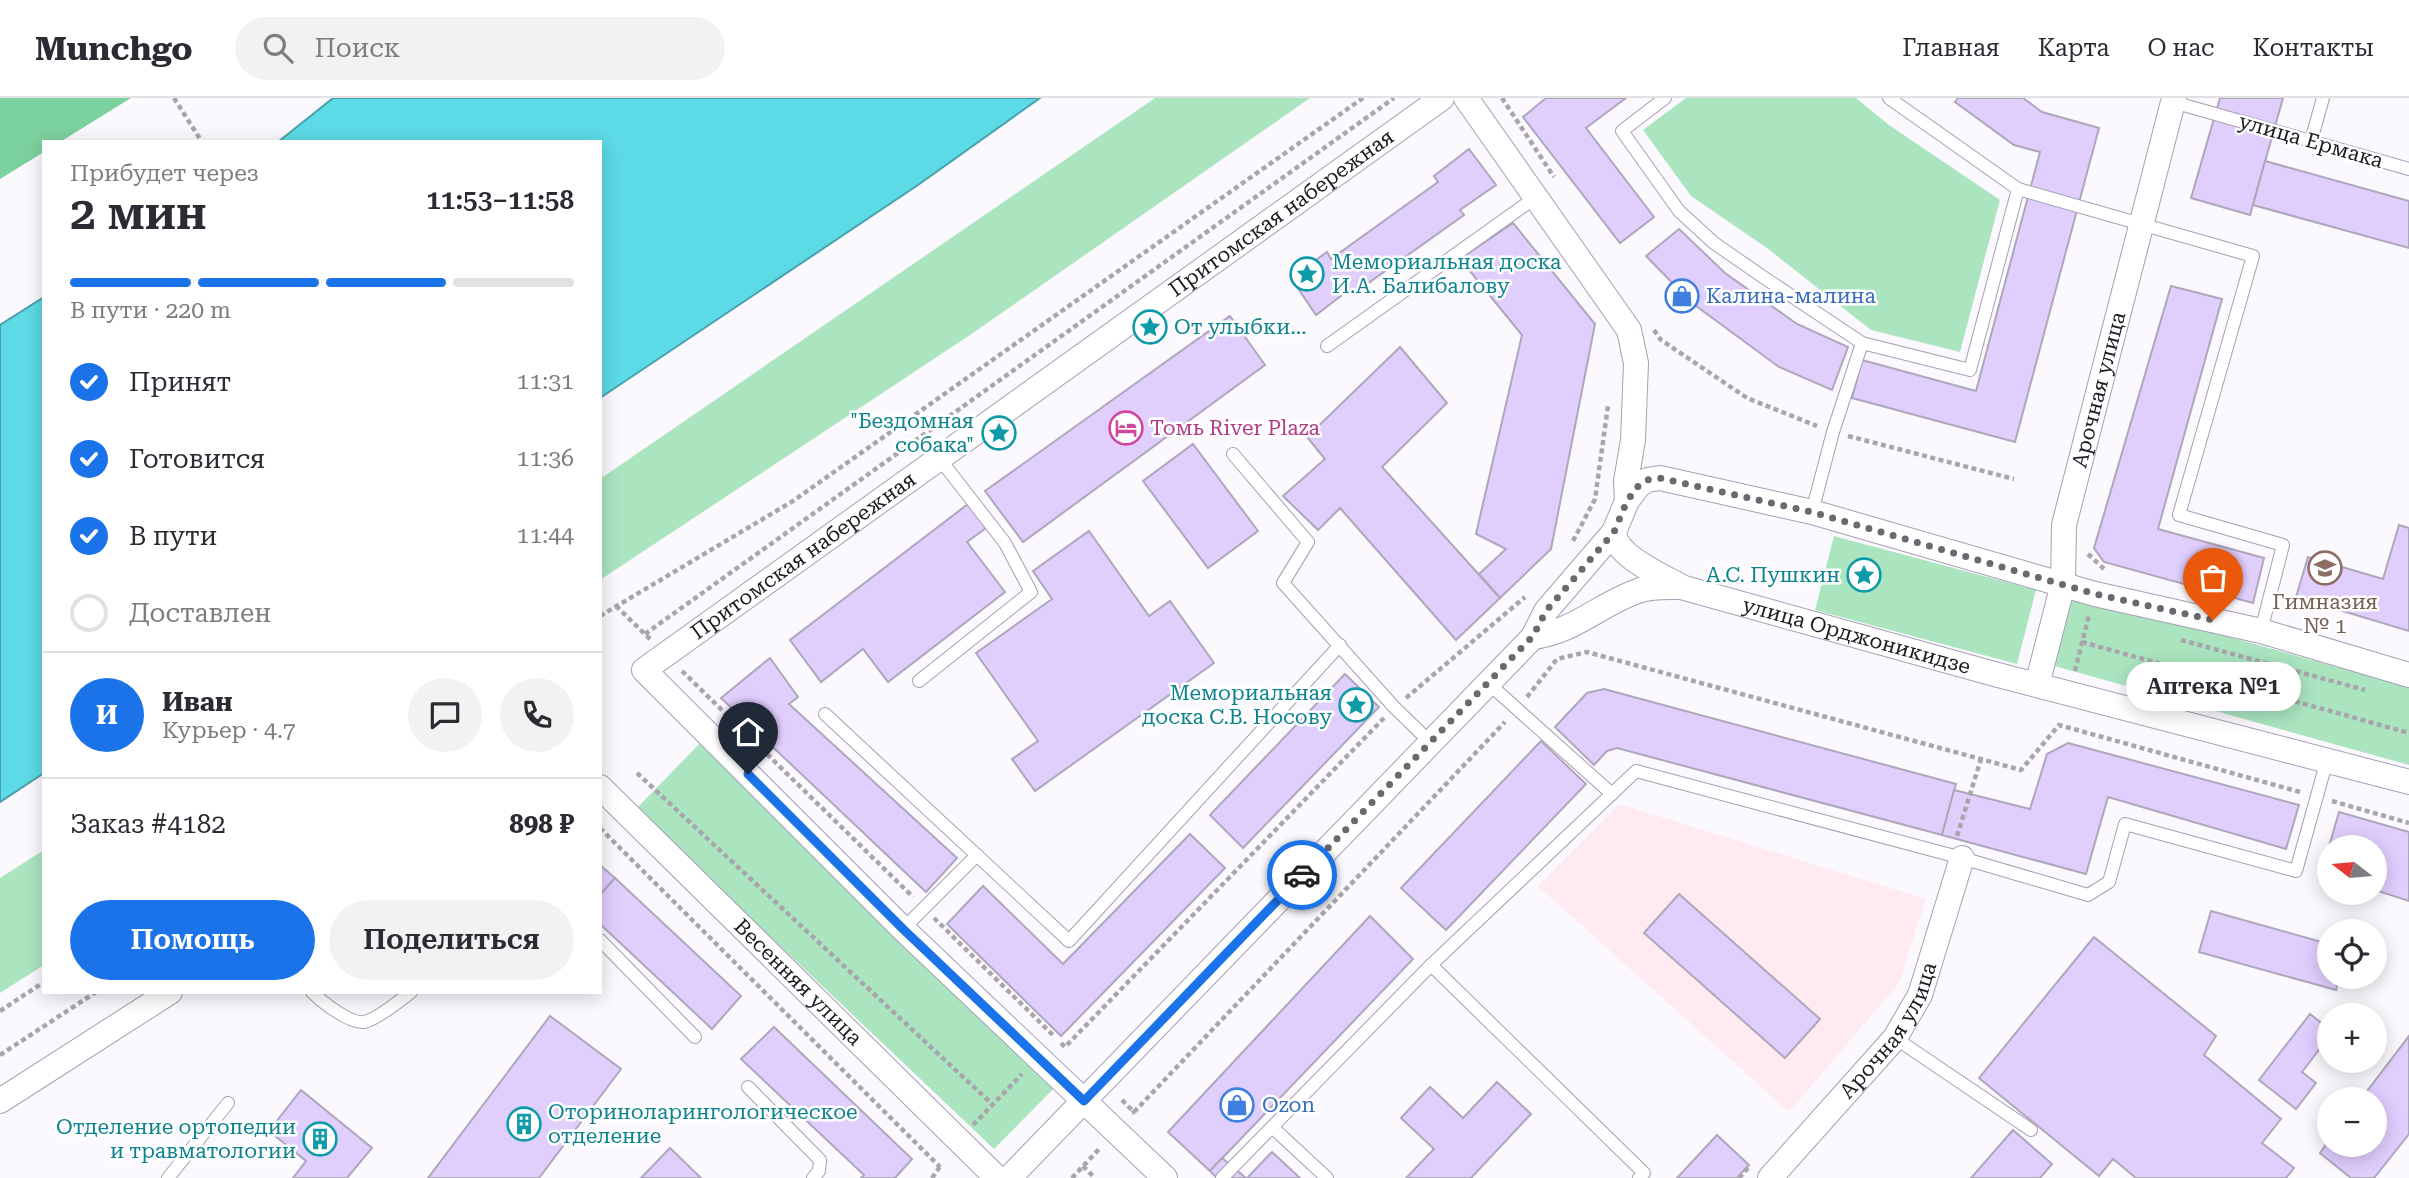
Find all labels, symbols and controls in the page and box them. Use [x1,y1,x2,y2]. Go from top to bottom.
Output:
search box [235,17,725,80]
text: Munchgo [35,29,193,68]
icon: search [259,29,297,67]
text: Поиск [315,33,400,63]
text: Главная [1902,34,2000,62]
text: Карта [2038,34,2109,62]
text: О нас [2147,34,2214,62]
text: Контакты [2252,34,2374,62]
street label: улица Ермака [2236,109,2386,173]
street label: Притомская набережная [1164,125,1398,302]
text: Прибудет через [70,160,259,187]
text: 11:53–11:58 [426,185,574,215]
text: 2 мин [70,186,207,240]
place label: Мемориальная доска И.А. Балибалову [1332,250,1562,298]
place icon: Мемориальная доска И.А. Балибалову [1288,255,1326,293]
shop icon: Калина-малина [1663,277,1701,315]
place label: Калина-малина [1706,284,1876,308]
text: В пути · 220 m [70,297,231,324]
place icon: От улыбки... [1131,308,1169,346]
street label: Арочная улица [2067,309,2131,470]
place label: От улыбки... [1174,315,1307,339]
icon: check [70,363,108,401]
text: Принят [129,367,231,397]
text: 11:31 [517,368,574,395]
place label: "Бездомная собака" [850,409,974,457]
hotel icon: Томь River Plaza [1107,409,1145,447]
place icon: "Бездомная собака" [980,414,1018,452]
place label: Томь River Plaza [1150,416,1321,440]
icon: check [70,440,108,478]
text: Готовится [129,444,265,474]
text: 11:36 [517,445,574,472]
street label: Притомская набережная [687,467,920,644]
icon: check [70,517,108,555]
text: В пути [129,521,217,551]
text: 11:44 [517,522,574,549]
pin [2183,548,2243,620]
school or university icon: Гимназия № 1 [2306,549,2344,587]
place icon: А.С. Пушкин [1845,556,1883,594]
icon: bag [2194,559,2232,597]
place label: А.С. Пушкин [1706,563,1840,587]
place label: Гимназия № 1 [2272,590,2378,638]
street label: улица Орджоникидзе [1740,593,1973,679]
text: Доставлен [129,598,271,628]
callout: Аптека №1 [2126,662,2300,711]
text: Аптека №1 [2147,673,2280,700]
button: chat [408,678,482,752]
button: phone [500,678,574,752]
place label: Мемориальная доска С.В. Носову [1142,681,1333,729]
place icon: Мемориальная доска С.В. Носову [1337,686,1375,724]
text: Иван [162,687,233,717]
text: И [96,700,118,730]
pin [718,702,778,774]
icon: home [729,713,767,751]
text: Курьер · 4.7 [162,717,296,744]
text: Заказ #4182 [70,809,226,839]
text: 898 ₽ [509,809,574,839]
north arrow [2317,835,2387,905]
map controls [2317,835,2387,1157]
courier [1267,840,1337,910]
icon: car [1283,856,1321,894]
button: Помощь [70,900,315,980]
button: Поделиться [329,900,574,980]
street label: Весенняя улица [729,914,867,1051]
button: locate [2317,919,2387,989]
street label: Арочная улица [1835,959,1942,1103]
button: + [2317,1003,2387,1073]
shop icon: Ozon [1218,1086,1256,1124]
button: − [2317,1087,2387,1157]
place label: Ozon [1262,1093,1315,1117]
place label: Оториноларингологическое отделение [548,1100,858,1148]
building icon: Оториноларингологическое отделение [505,1105,543,1143]
place label: Отделение ортопедии и травматологии [56,1115,296,1163]
building icon: Отделение ортопедии и травматологии [301,1120,339,1158]

